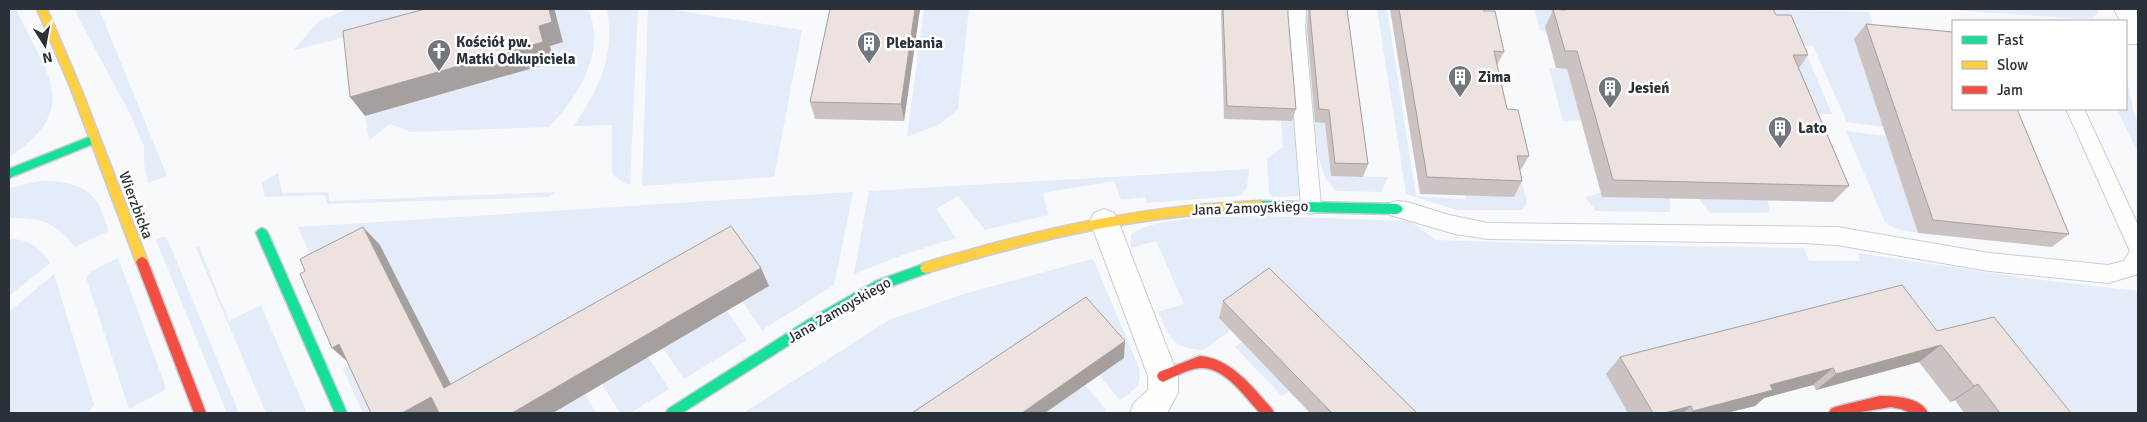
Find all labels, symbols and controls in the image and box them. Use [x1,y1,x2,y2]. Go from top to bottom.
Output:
north arrow [20,20,70,70]
legend [1952,20,2127,110]
building icon: Plebania [856,30,882,64]
text: Fast [1997,31,2024,49]
place label: Kościół pw. Matki Odkupiciela [456,33,576,68]
place label: Plebania [886,34,943,52]
church icon: Kościół pw. Matki Odkupiciela [426,38,452,72]
text: N [41,48,54,67]
text: Slow [1997,56,2028,74]
building icon: Zima [1447,64,1473,98]
place label: Zima [1478,68,1511,86]
building icon: Jesień [1597,75,1623,109]
place label: Jesień [1628,79,1669,97]
text: Jam [1997,81,2023,99]
building icon: Lato [1767,115,1793,149]
place label: Lato [1798,119,1827,137]
street label: Wierzbicka [115,169,157,241]
street label: Jana Zamoyskiego [1191,197,1309,219]
street label: Jana Zamoyskiego [784,273,894,347]

